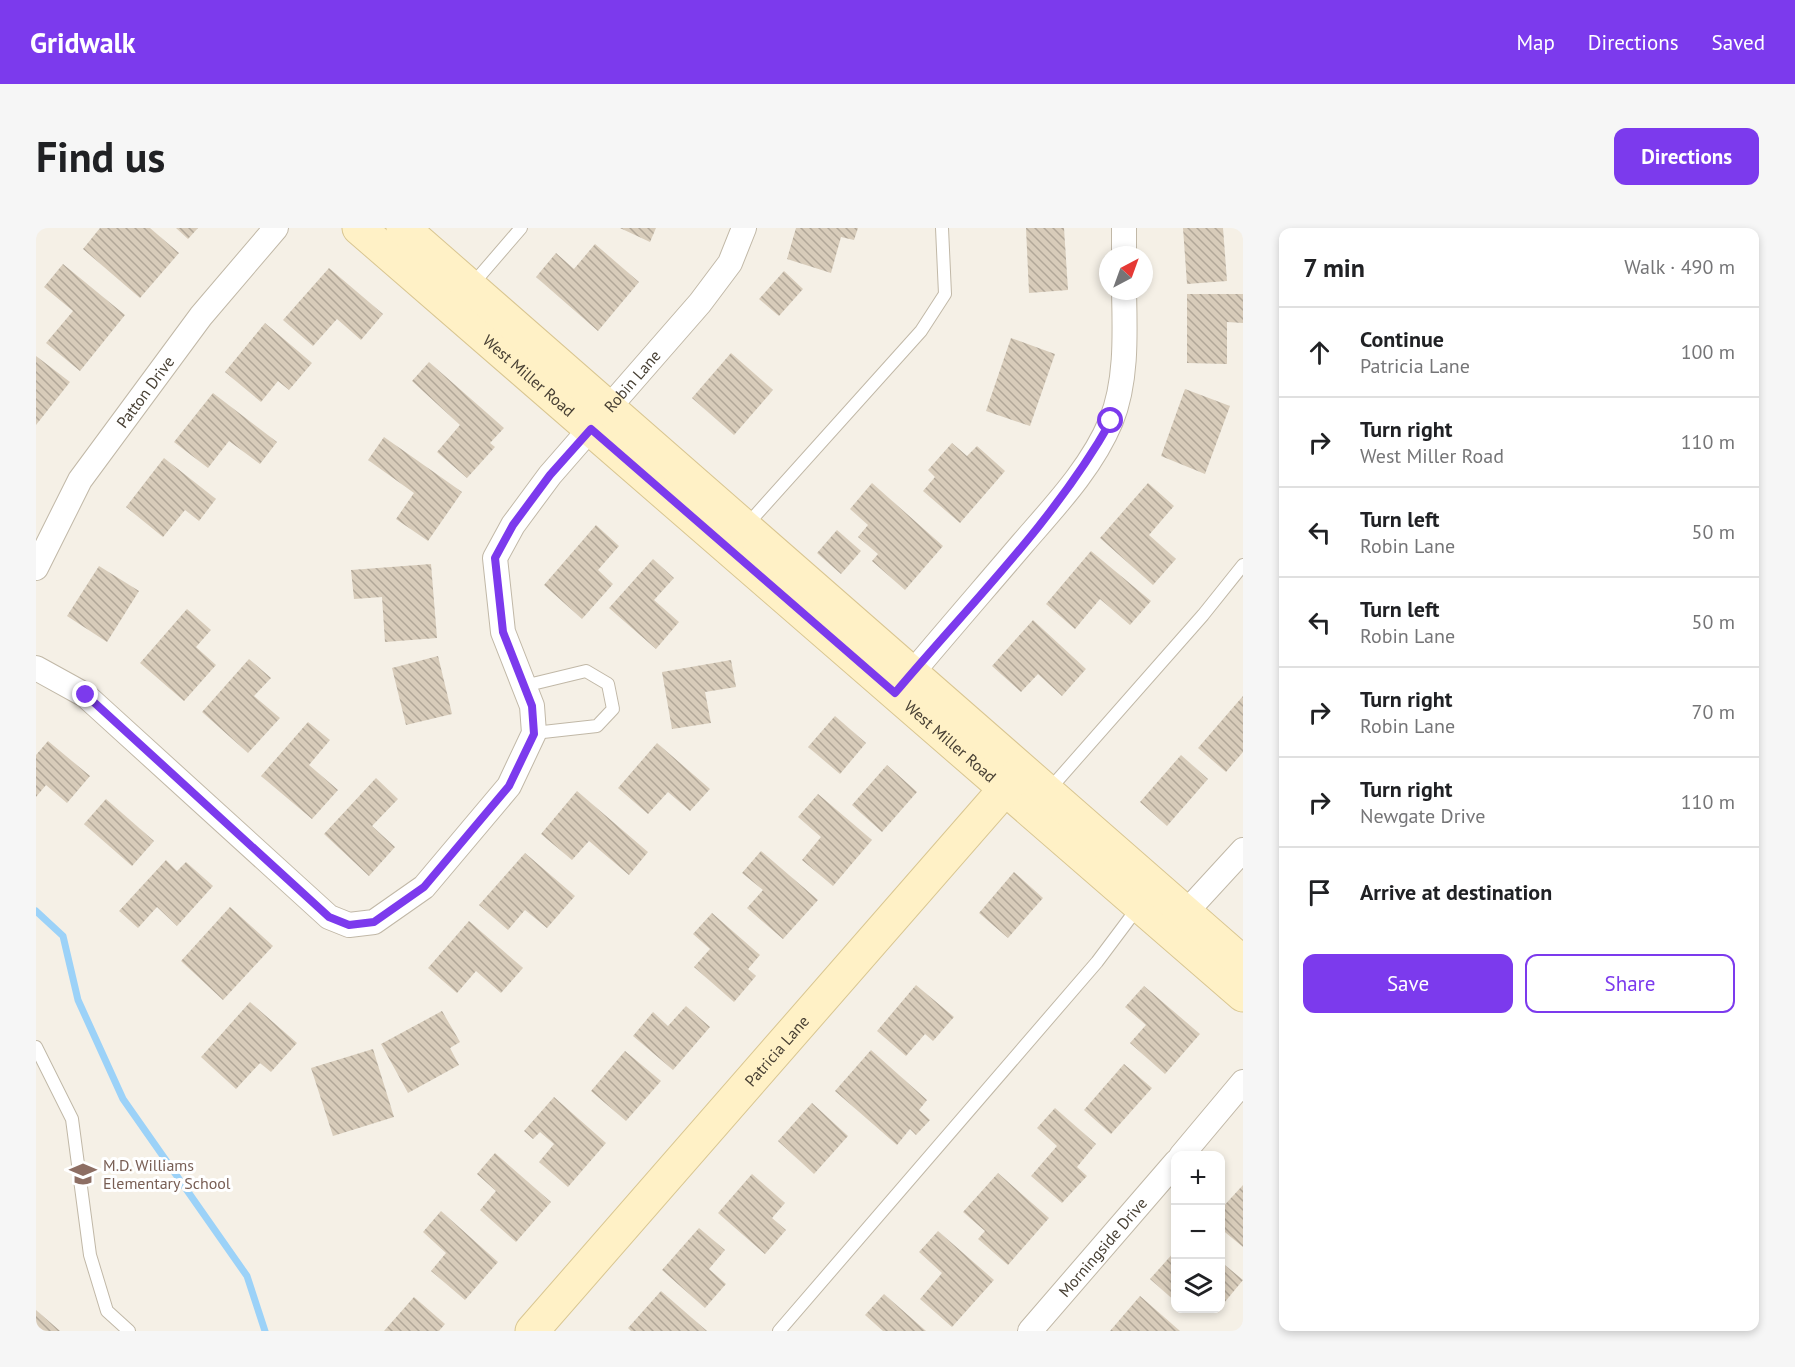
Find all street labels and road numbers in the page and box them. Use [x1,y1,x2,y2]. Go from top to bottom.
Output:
street label: West Miller Road [479,330,579,421]
street label: Robin Lane [600,346,665,416]
street label: Patton Drive [112,352,178,432]
street label: West Miller Road [900,696,1001,786]
street label: Patricia Lane [740,1011,813,1090]
street label: Morningside Drive [1054,1193,1151,1301]

